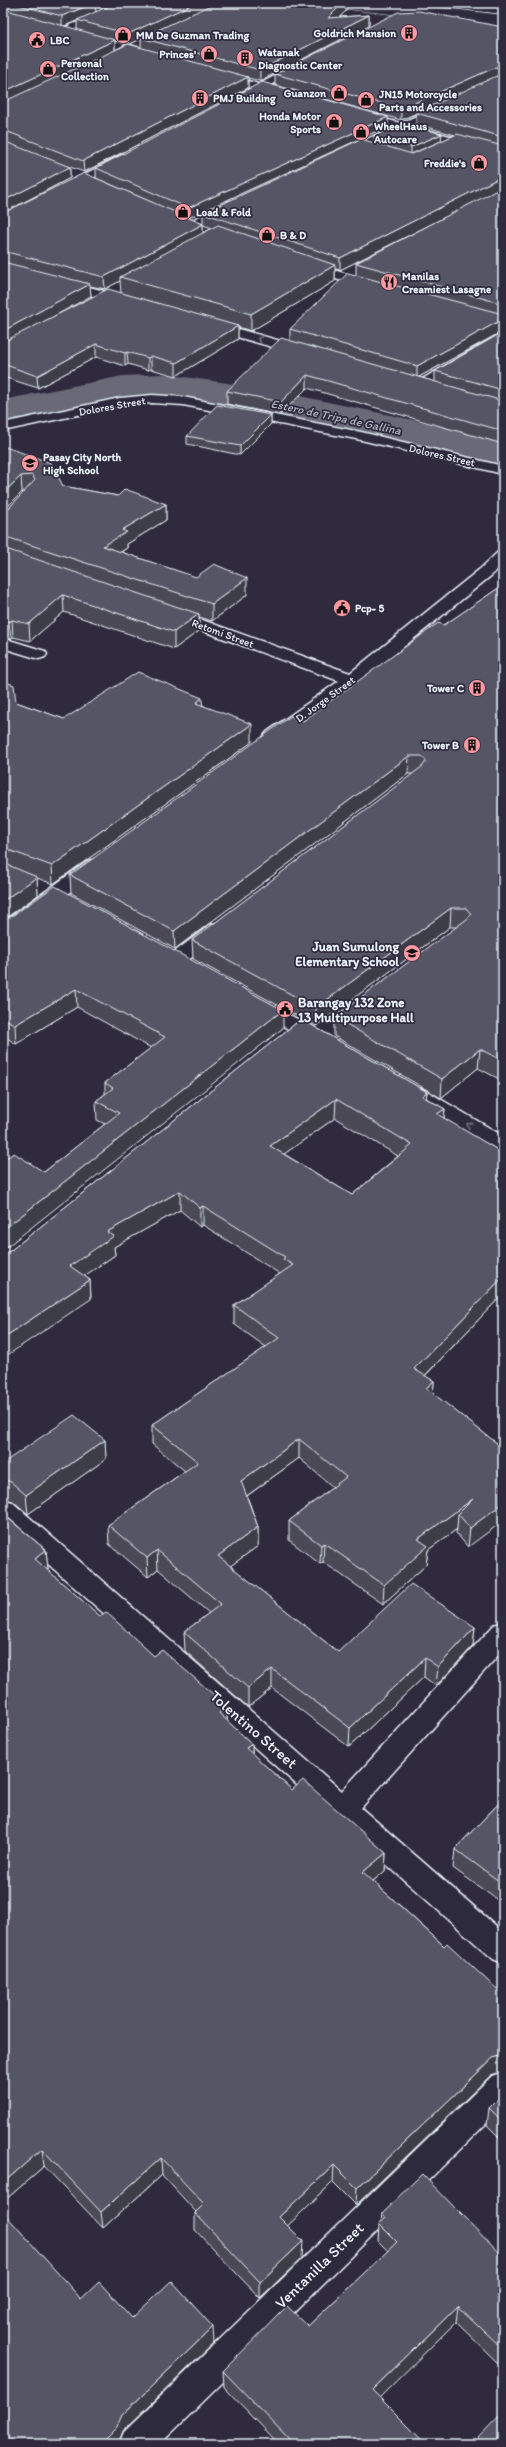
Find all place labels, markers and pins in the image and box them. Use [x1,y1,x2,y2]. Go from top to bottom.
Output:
building icon: Goldrich Mansion [399,23,419,43]
shop icon: MM De Guzman Trading [113,25,133,45]
place label: Goldrich Mansion [314,27,396,40]
place label: MM De Guzman Trading [136,29,249,43]
public building icon: LBC [27,30,47,50]
place label: LBC [50,34,70,47]
shop icon: Princes' [199,44,219,64]
place label: Watanak Diagnostic Center [258,46,343,73]
place label: Princes' [159,48,196,61]
building icon: Watanak Diagnostic Center [235,48,255,68]
place label: Personal Collection [61,57,109,83]
shop icon: Personal Collection [38,59,58,79]
shop icon: Guanzon [329,83,349,103]
place label: Guanzon [284,87,327,100]
building icon: PMJ Building [190,88,210,108]
place label: JN15 Motorcycle Parts and Accessories [378,88,482,114]
shop icon: JN15 Motorcycle Parts and Accessories [356,90,376,110]
place label: PMJ Building [213,92,276,106]
place label: Honda Motor Sports [259,110,322,137]
shop icon: Honda Motor Sports [324,112,344,132]
place label: WheelHaus Autocare [373,120,427,146]
shop icon: WheelHaus Autocare [351,122,371,142]
shop icon: Freddie's [469,153,489,173]
place label: Freddie's [424,157,466,170]
shop icon: Load & Fold [173,202,193,222]
place label: Load & Fold [196,206,252,219]
shop icon: B & D [257,225,277,245]
place label: B & D [280,229,306,242]
place label: Manilas Creamiest Lasagne [402,270,492,297]
restaurant icon: Manilas Creamiest Lasagne [379,272,399,292]
place label: Pasay City North High School [43,451,123,478]
school or university icon: Pasay City North High School [20,453,40,473]
public building icon: Pcp- 5 [332,598,352,618]
place label: Pcp- 5 [355,602,384,616]
building icon: Tower C [467,678,487,698]
place label: Tower C [426,682,464,695]
building icon: Tower B [462,735,482,755]
place label: Tower B [421,739,459,752]
place label: Juan Sumulong Elementary School [295,939,399,970]
school or university icon: Juan Sumulong Elementary School [402,943,422,963]
place label: Barangay 132 Zone 13 Multipurpose Hall [298,995,414,1026]
public building icon: Barangay 132 Zone 13 Multipurpose Hall [275,999,295,1019]

